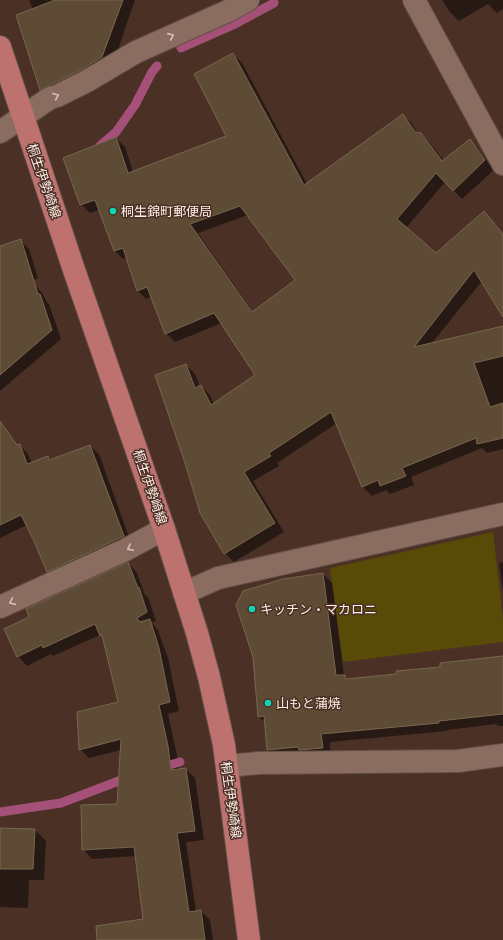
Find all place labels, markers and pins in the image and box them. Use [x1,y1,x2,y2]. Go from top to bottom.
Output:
place label: 桐生錦町郵便局 [121,204,212,219]
marker: 桐生錦町郵便局 [108,206,118,216]
place label: キッチン・マカロニ [260,602,377,617]
marker: キッチン・マカロニ [247,604,257,614]
place label: 山もと蒲焼 [276,696,341,711]
marker: 山もと蒲焼 [263,698,273,708]

